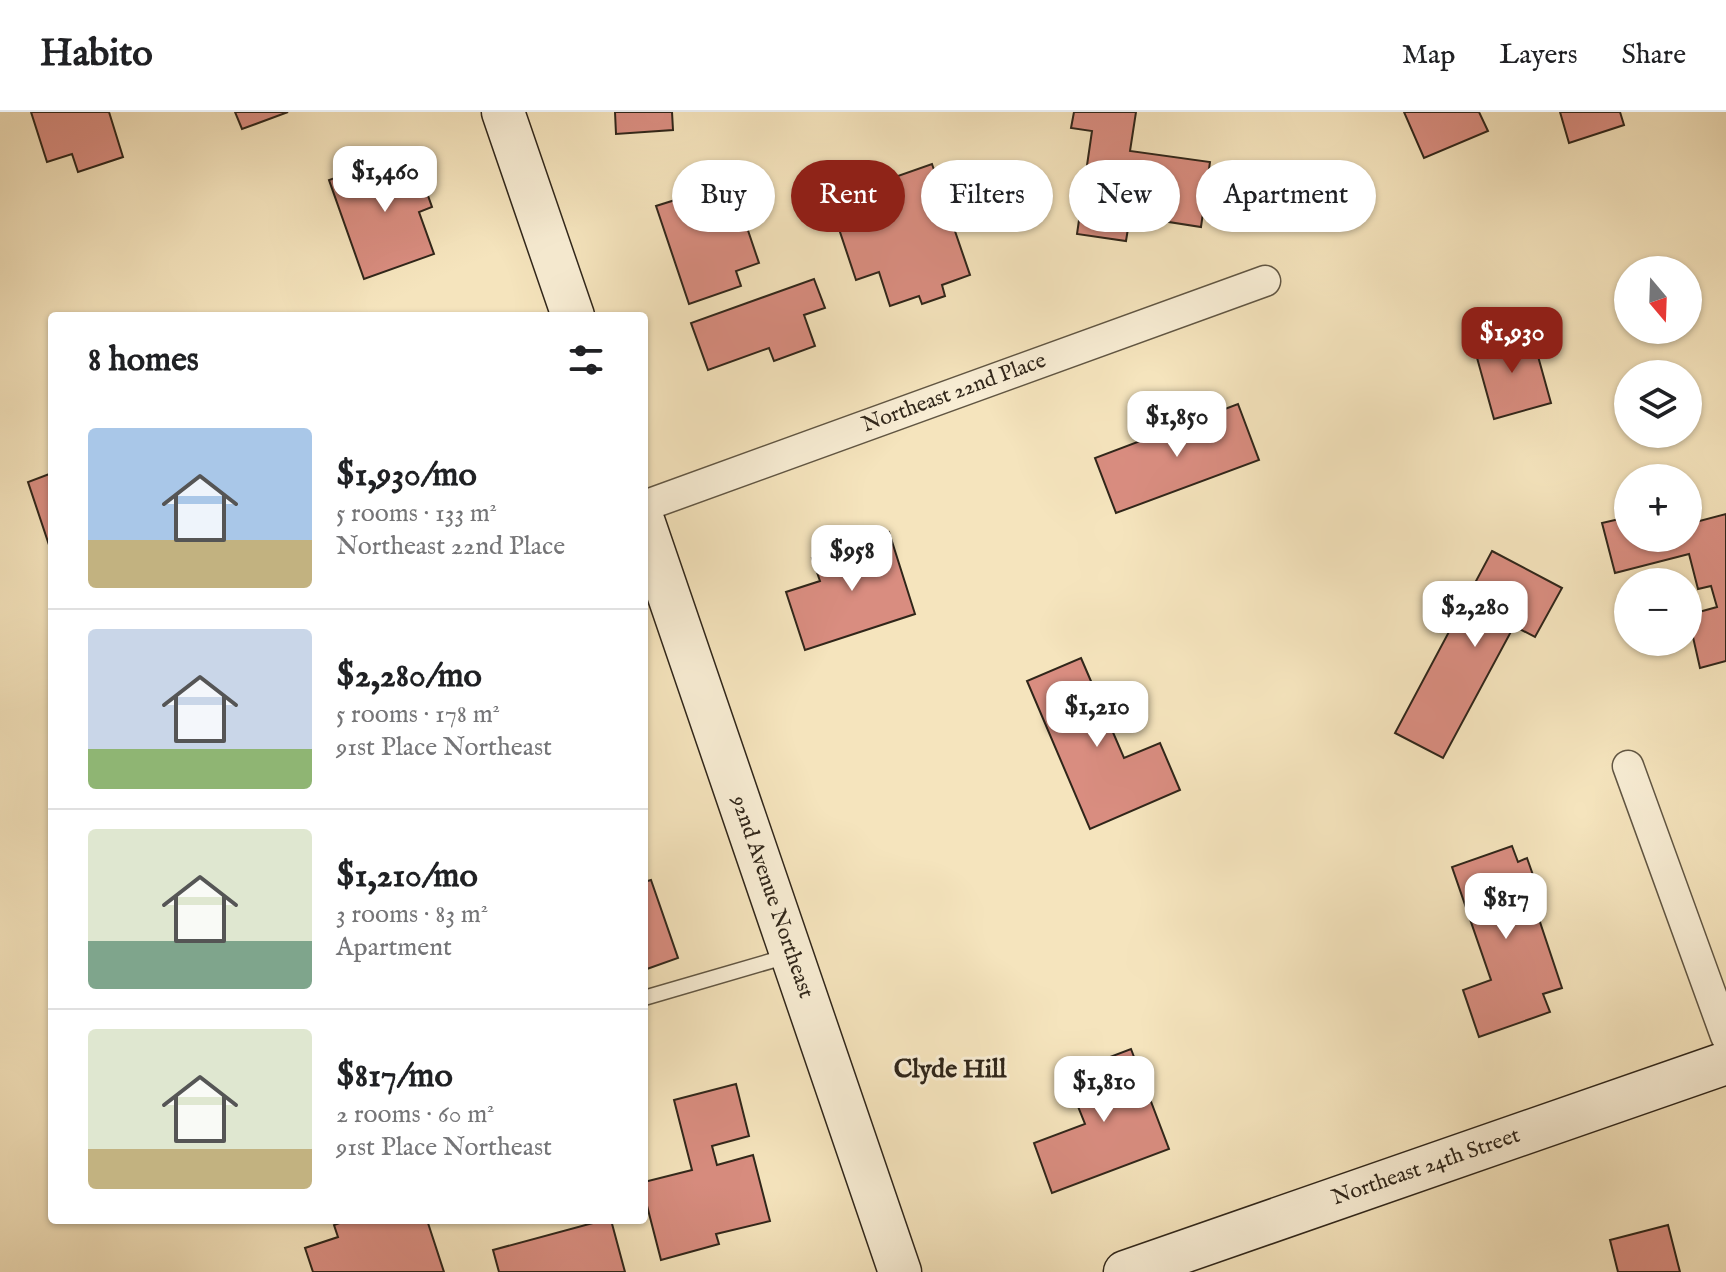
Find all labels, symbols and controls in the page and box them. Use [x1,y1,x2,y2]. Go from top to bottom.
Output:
text: Habito [40,31,153,79]
text: Map [1402,38,1455,73]
text: Layers [1499,38,1578,73]
text: Share [1622,38,1686,73]
pin: $1,460 [320,146,450,214]
text: $1,460 [351,155,419,188]
chip: Buy [672,160,775,232]
chip: Rent [791,160,905,232]
chip: Filters [921,160,1053,232]
chip: New [1069,160,1180,232]
chip: Apartment [1196,160,1376,232]
north arrow [1614,256,1702,344]
map controls [1614,256,1702,656]
pin: $1,930 [1447,307,1577,375]
text: $1,930 [1480,316,1544,349]
icon: filters [564,338,608,382]
text: 8 homes [88,339,199,382]
street label: Northeast 22nd Place [858,347,1050,439]
button: layers [1614,360,1702,448]
pin: $1,850 [1112,391,1242,459]
text: $1,850 [1145,400,1209,433]
text: $1,930/mo [336,454,477,497]
icon: home [152,460,248,556]
button: + [1614,464,1702,552]
text: 5 rooms · 133 m² [336,497,497,530]
pin: $958 [805,525,899,593]
text: Northeast 22nd Place [336,530,565,563]
text: $958 [829,534,875,567]
button: − [1614,568,1702,656]
pin: $2,280 [1410,581,1540,649]
text: $2,280 [1441,590,1509,623]
text: $2,280/mo [336,655,482,698]
icon: home [152,661,248,757]
pin: $1,210 [1032,681,1162,749]
text: $1,210 [1064,690,1130,723]
text: 5 rooms · 178 m² [336,698,500,731]
text: 91st Place Northeast [336,731,552,764]
street label: 92nd Avenue Northeast [724,791,820,1002]
text: $1,210/mo [336,855,478,898]
icon: home [152,861,248,957]
pin: $817 [1459,873,1553,941]
text: $817 [1483,882,1529,915]
text: 3 rooms · 83 m² [336,898,488,931]
text: Apartment [336,931,452,964]
district label: Clyde Hill [894,1053,1007,1086]
text: $817/mo [336,1055,453,1098]
pin: $1,810 [1039,1056,1169,1124]
icon: home [152,1061,248,1157]
text: $1,810 [1072,1065,1136,1098]
text: 2 rooms · 60 m² [336,1098,495,1131]
street label: Northeast 24th Street [1328,1122,1524,1212]
text: 91st Place Northeast [336,1131,552,1164]

